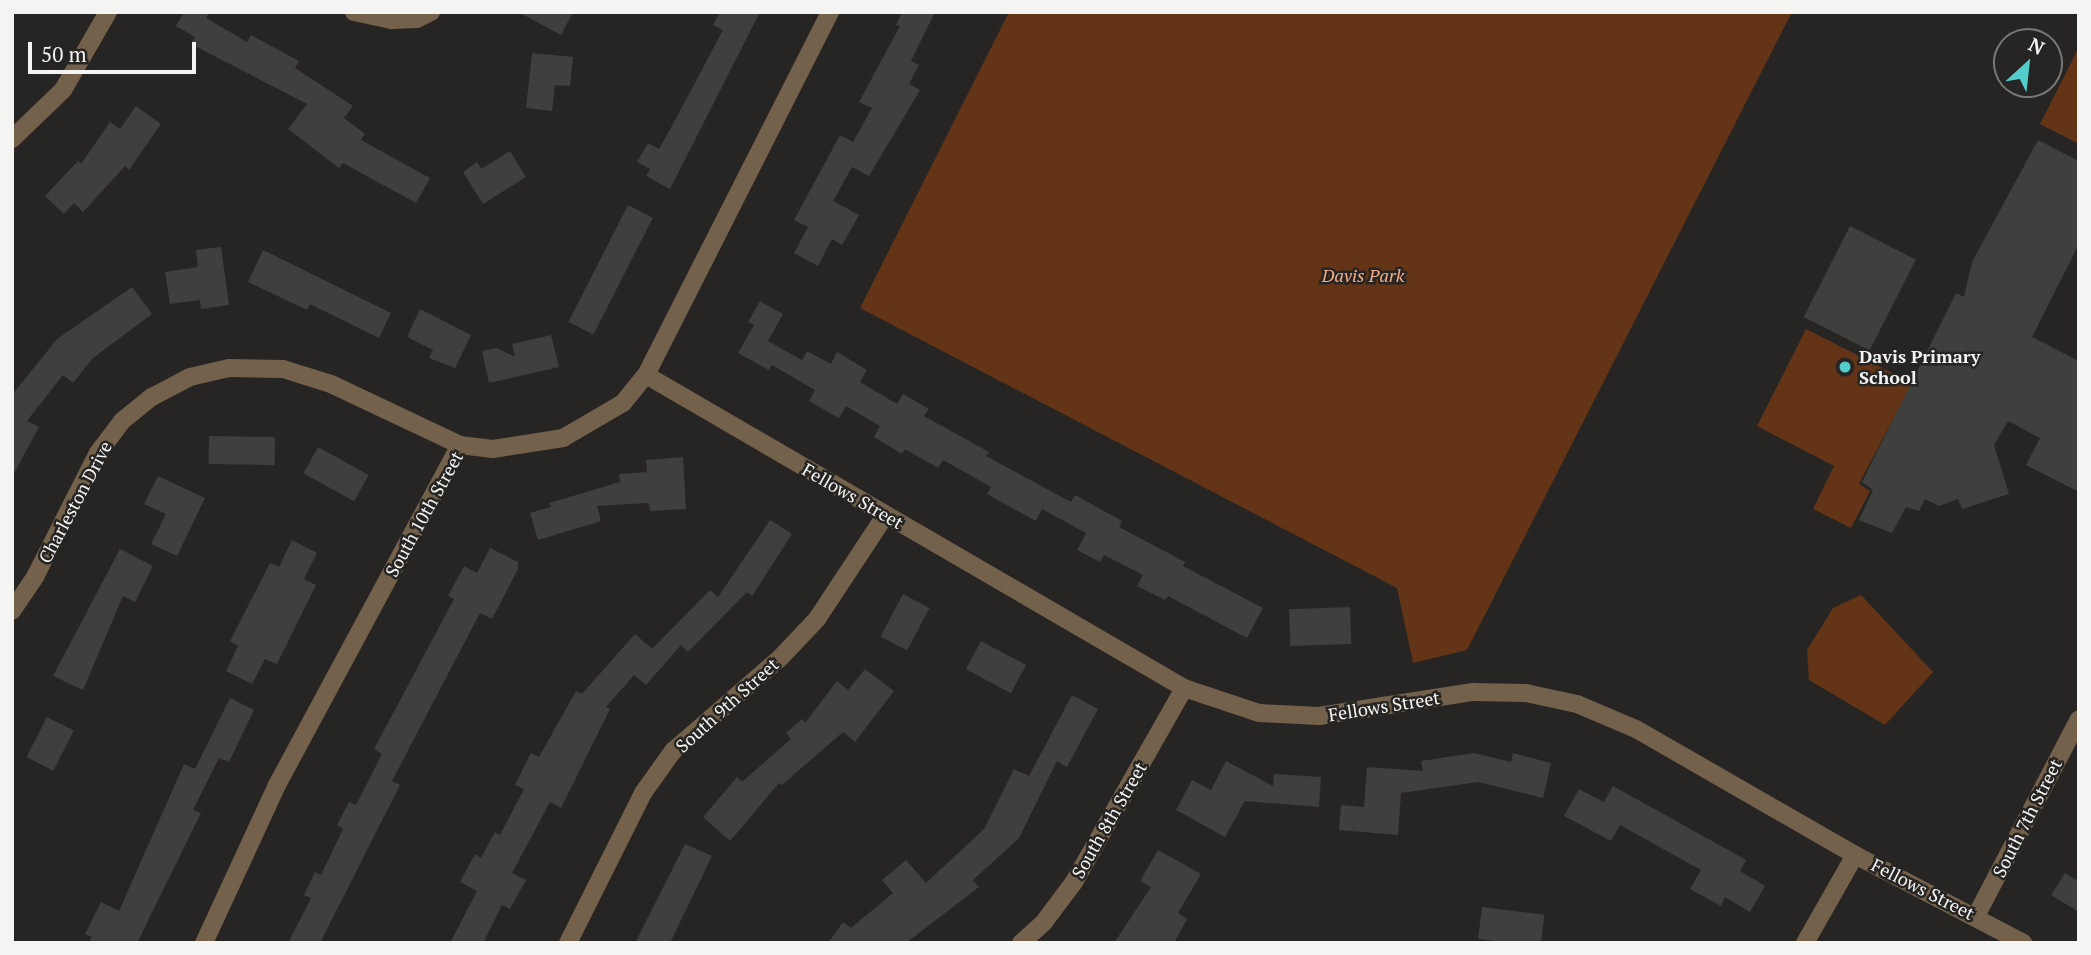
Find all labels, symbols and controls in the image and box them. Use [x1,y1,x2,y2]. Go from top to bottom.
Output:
scale bar [32,28,200,72]
north arrow [1993,28,2063,98]
text: N [2025,31,2049,60]
text: 50 m [41,40,87,68]
park label: Davis Park [1322,264,1404,286]
place label: Davis Primary School [1859,346,1980,388]
marker: Davis Primary School [1837,359,1853,375]
street label: Charleston Drive [34,437,116,567]
street label: South 10th Street [381,447,467,581]
street label: Fellows Street [799,458,907,534]
street label: South 9th Street [671,653,783,757]
street label: Fellows Street [1327,687,1441,725]
street label: South 7th Street [1988,755,2066,881]
street label: South 8th Street [1067,758,1151,882]
street label: Fellows Street [1868,854,1978,924]

